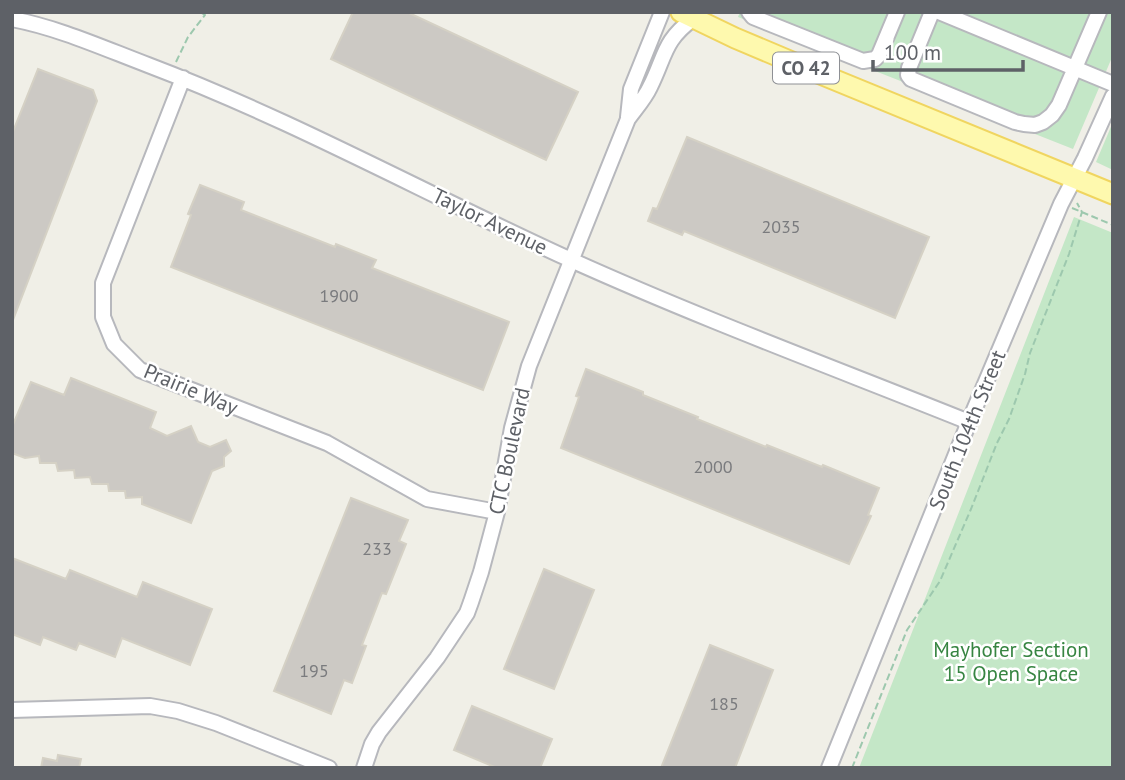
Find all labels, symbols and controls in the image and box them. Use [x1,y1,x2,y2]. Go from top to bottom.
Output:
scale bar [873,28,1024,72]
text: 100 m [884,39,941,66]
road number: CO 42 [773,52,839,83]
street label: Taylor Avenue [428,182,552,260]
house number: 2035 [761,215,801,238]
house number: 1900 [319,284,359,307]
street label: South 104th Street [923,346,1011,514]
street label: Prairie Way [140,357,242,421]
street label: CTC Boulevard [482,385,536,517]
house number: 2000 [693,455,733,478]
house number: 233 [362,537,392,560]
park label: Mayhofer Section 15 Open Space [933,636,1089,687]
house number: 195 [299,659,329,682]
house number: 185 [709,692,739,715]

